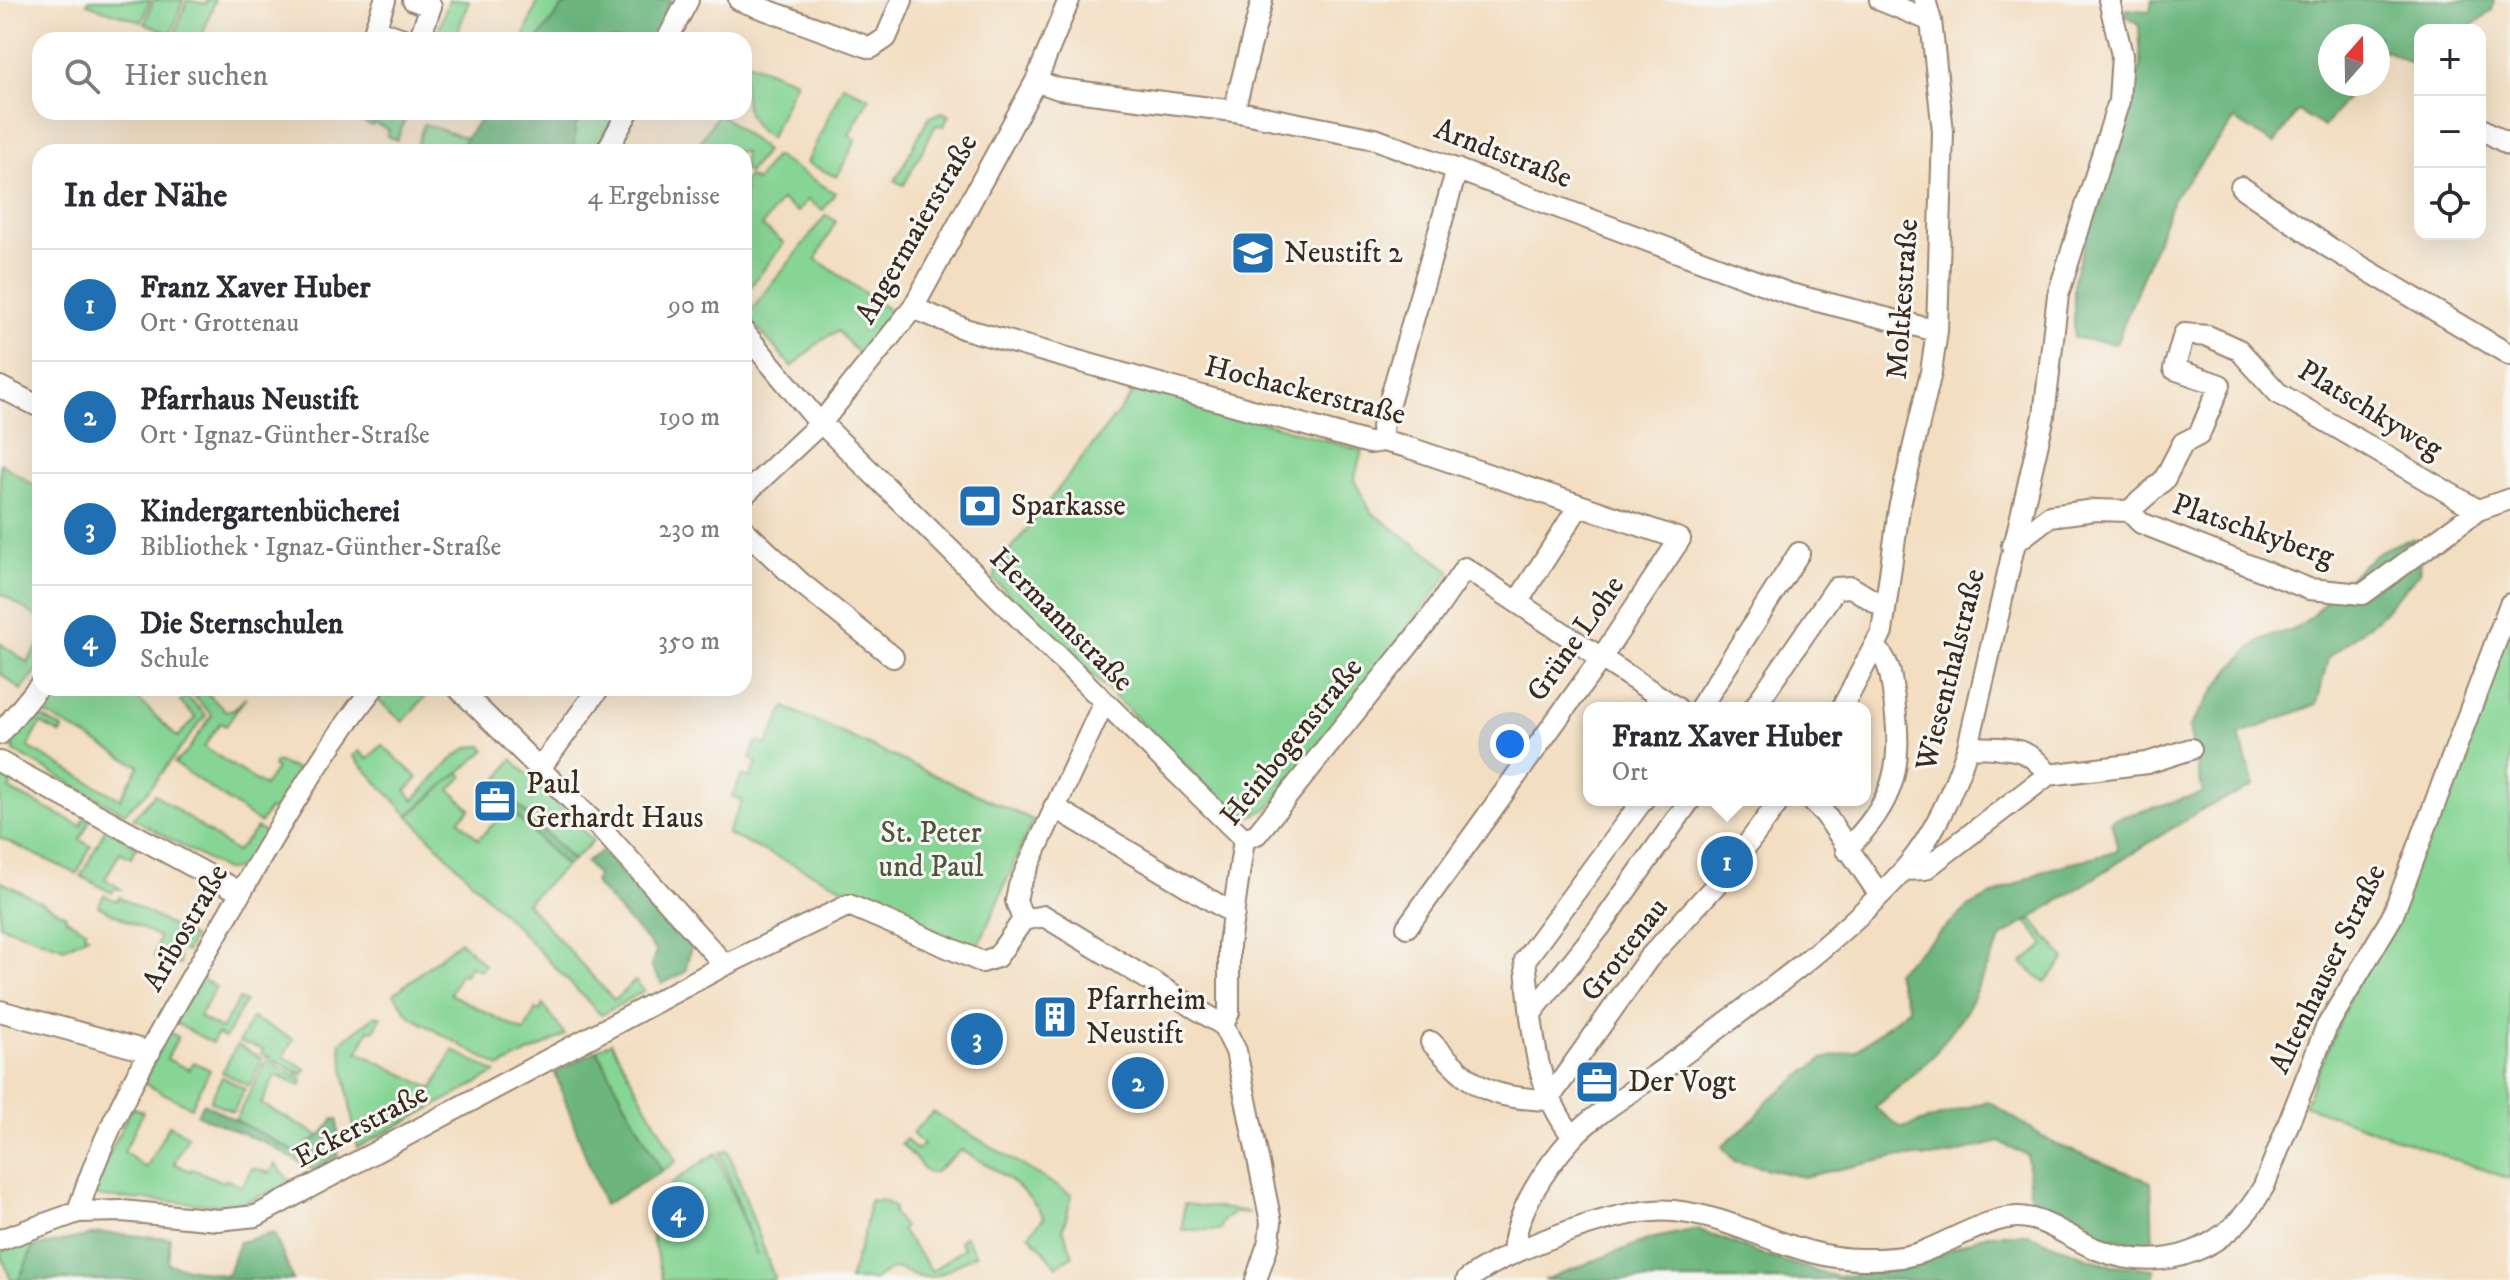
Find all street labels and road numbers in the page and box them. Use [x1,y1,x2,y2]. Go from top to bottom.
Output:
street label: Arndtstraße [1429,111,1577,197]
street label: Angermaierstraße [848,127,986,331]
street label: Moltkestraße [1879,217,1927,381]
street label: Hochackerstraße [1201,348,1409,434]
street label: Platschkyweg [2291,352,2450,468]
street label: Platschkyberg [2167,486,2339,576]
street label: Hermannstraße [981,540,1141,700]
street label: Wiesenthalstraße [1908,565,1994,776]
street label: Grüne Lohe [1519,569,1633,709]
street label: Heinbogenstraße [1213,650,1371,834]
street label: Aribostraße [135,858,237,998]
street label: Altenhauser Straße [2261,858,2395,1080]
street label: Grottenau [1573,891,1677,1009]
street label: Eckerstraße [288,1075,434,1177]

